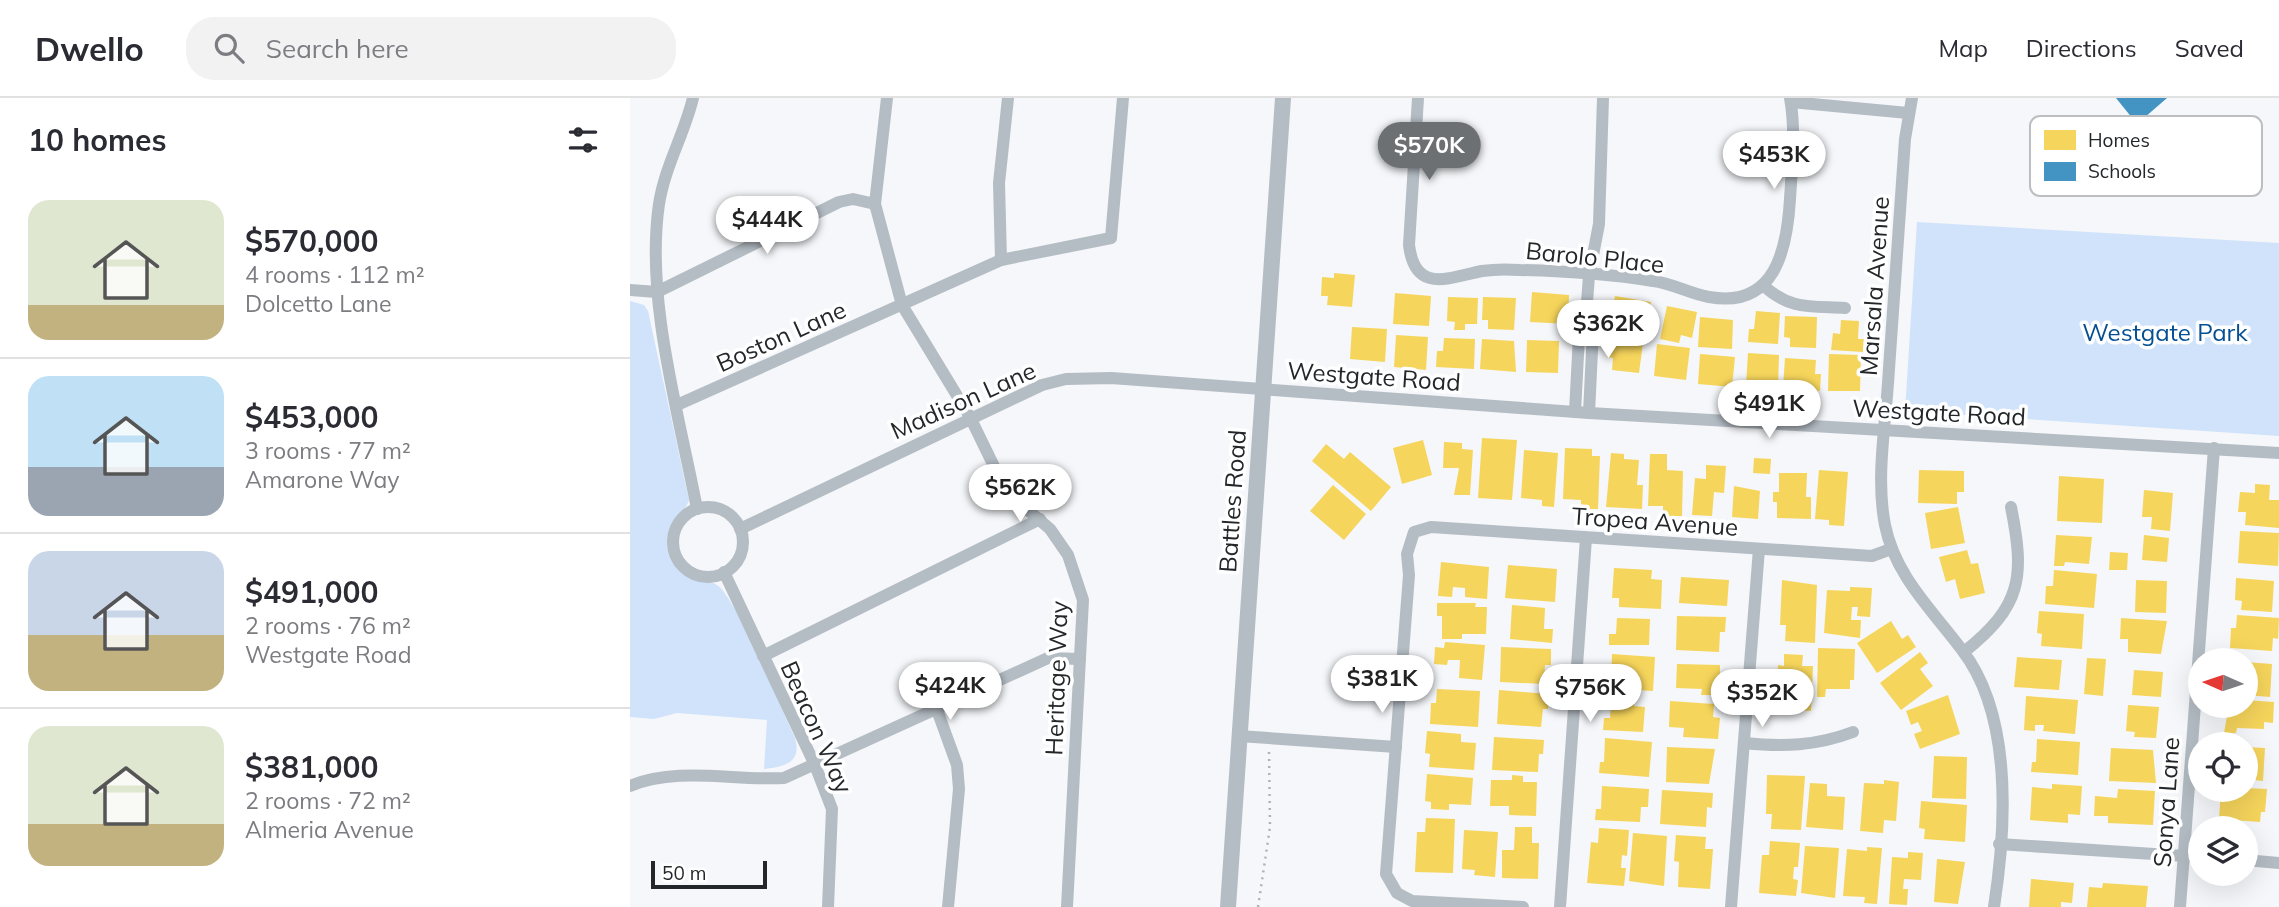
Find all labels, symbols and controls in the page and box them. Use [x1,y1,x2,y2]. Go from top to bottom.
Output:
search box [186,17,676,80]
text: Dwello [35,28,144,69]
icon: search [210,29,248,67]
text: Search here [266,32,409,65]
text: Map [1938,33,1988,63]
text: Directions [2026,33,2137,63]
text: Saved [2175,33,2244,63]
legend [2030,116,2262,196]
text: 10 homes [28,121,167,159]
icon: filters [564,121,602,159]
pin: $570K [1380,122,1478,182]
text: Homes [2088,128,2150,152]
text: $570K [1394,130,1464,159]
pin: $453K [1725,132,1823,191]
text: $453K [1739,139,1809,168]
text: Schools [2088,159,2156,183]
street label: Marsala Avenue [1853,195,1895,377]
pin: $444K [718,197,816,256]
text: $444K [732,204,802,233]
text: $570,000 [245,222,378,260]
icon: home [84,228,168,312]
street label: Barolo Place [1524,235,1666,279]
text: 4 rooms · 112 m² [245,260,425,289]
text: Dolcetto Lane [245,289,392,318]
street label: Boston Lane [712,294,850,378]
pin: $362K [1559,300,1657,360]
text: $362K [1573,308,1643,337]
park label: Westgate Park [2082,317,2248,347]
street label: Madison Lane [886,355,1040,445]
street label: Westgate Road [1286,355,1462,397]
pin: $491K [1720,380,1818,440]
text: $491K [1734,388,1804,417]
street label: Westgate Road [1851,392,2027,432]
text: $453,000 [245,398,378,436]
icon: home [84,404,168,488]
street label: Battles Road [1212,429,1252,573]
text: 3 rooms · 77 m² [245,436,411,465]
pin: $562K [971,464,1069,524]
text: Amarone Way [245,465,399,494]
text: $562K [985,472,1055,501]
street label: Tropea Avenue [1571,500,1739,542]
text: $491,000 [245,573,378,611]
icon: home [84,579,168,663]
street label: Heritage Way [1038,600,1074,756]
text: 2 rooms · 76 m² [245,611,411,640]
text: Westgate Road [245,640,411,669]
north arrow [2188,648,2258,718]
map controls [2188,648,2258,886]
street label: Beacon Way [774,656,860,798]
pin: $381K [1333,656,1431,715]
pin: $424K [901,662,999,722]
text: $381K [1347,663,1417,692]
pin: $756K [1541,664,1639,724]
text: $424K [915,670,985,699]
pin: $352K [1713,670,1811,729]
text: $756K [1555,672,1625,701]
text: $352K [1727,677,1797,706]
button: locate [2188,732,2258,802]
street label: Sonya Lane [2146,736,2186,868]
text: $381,000 [245,748,378,786]
icon: home [84,754,168,838]
text: 2 rooms · 72 m² [245,786,411,815]
text: Almeria Avenue [245,815,414,844]
button: layers [2188,816,2258,886]
scale bar [651,858,766,890]
text: 50 m [662,861,706,885]

